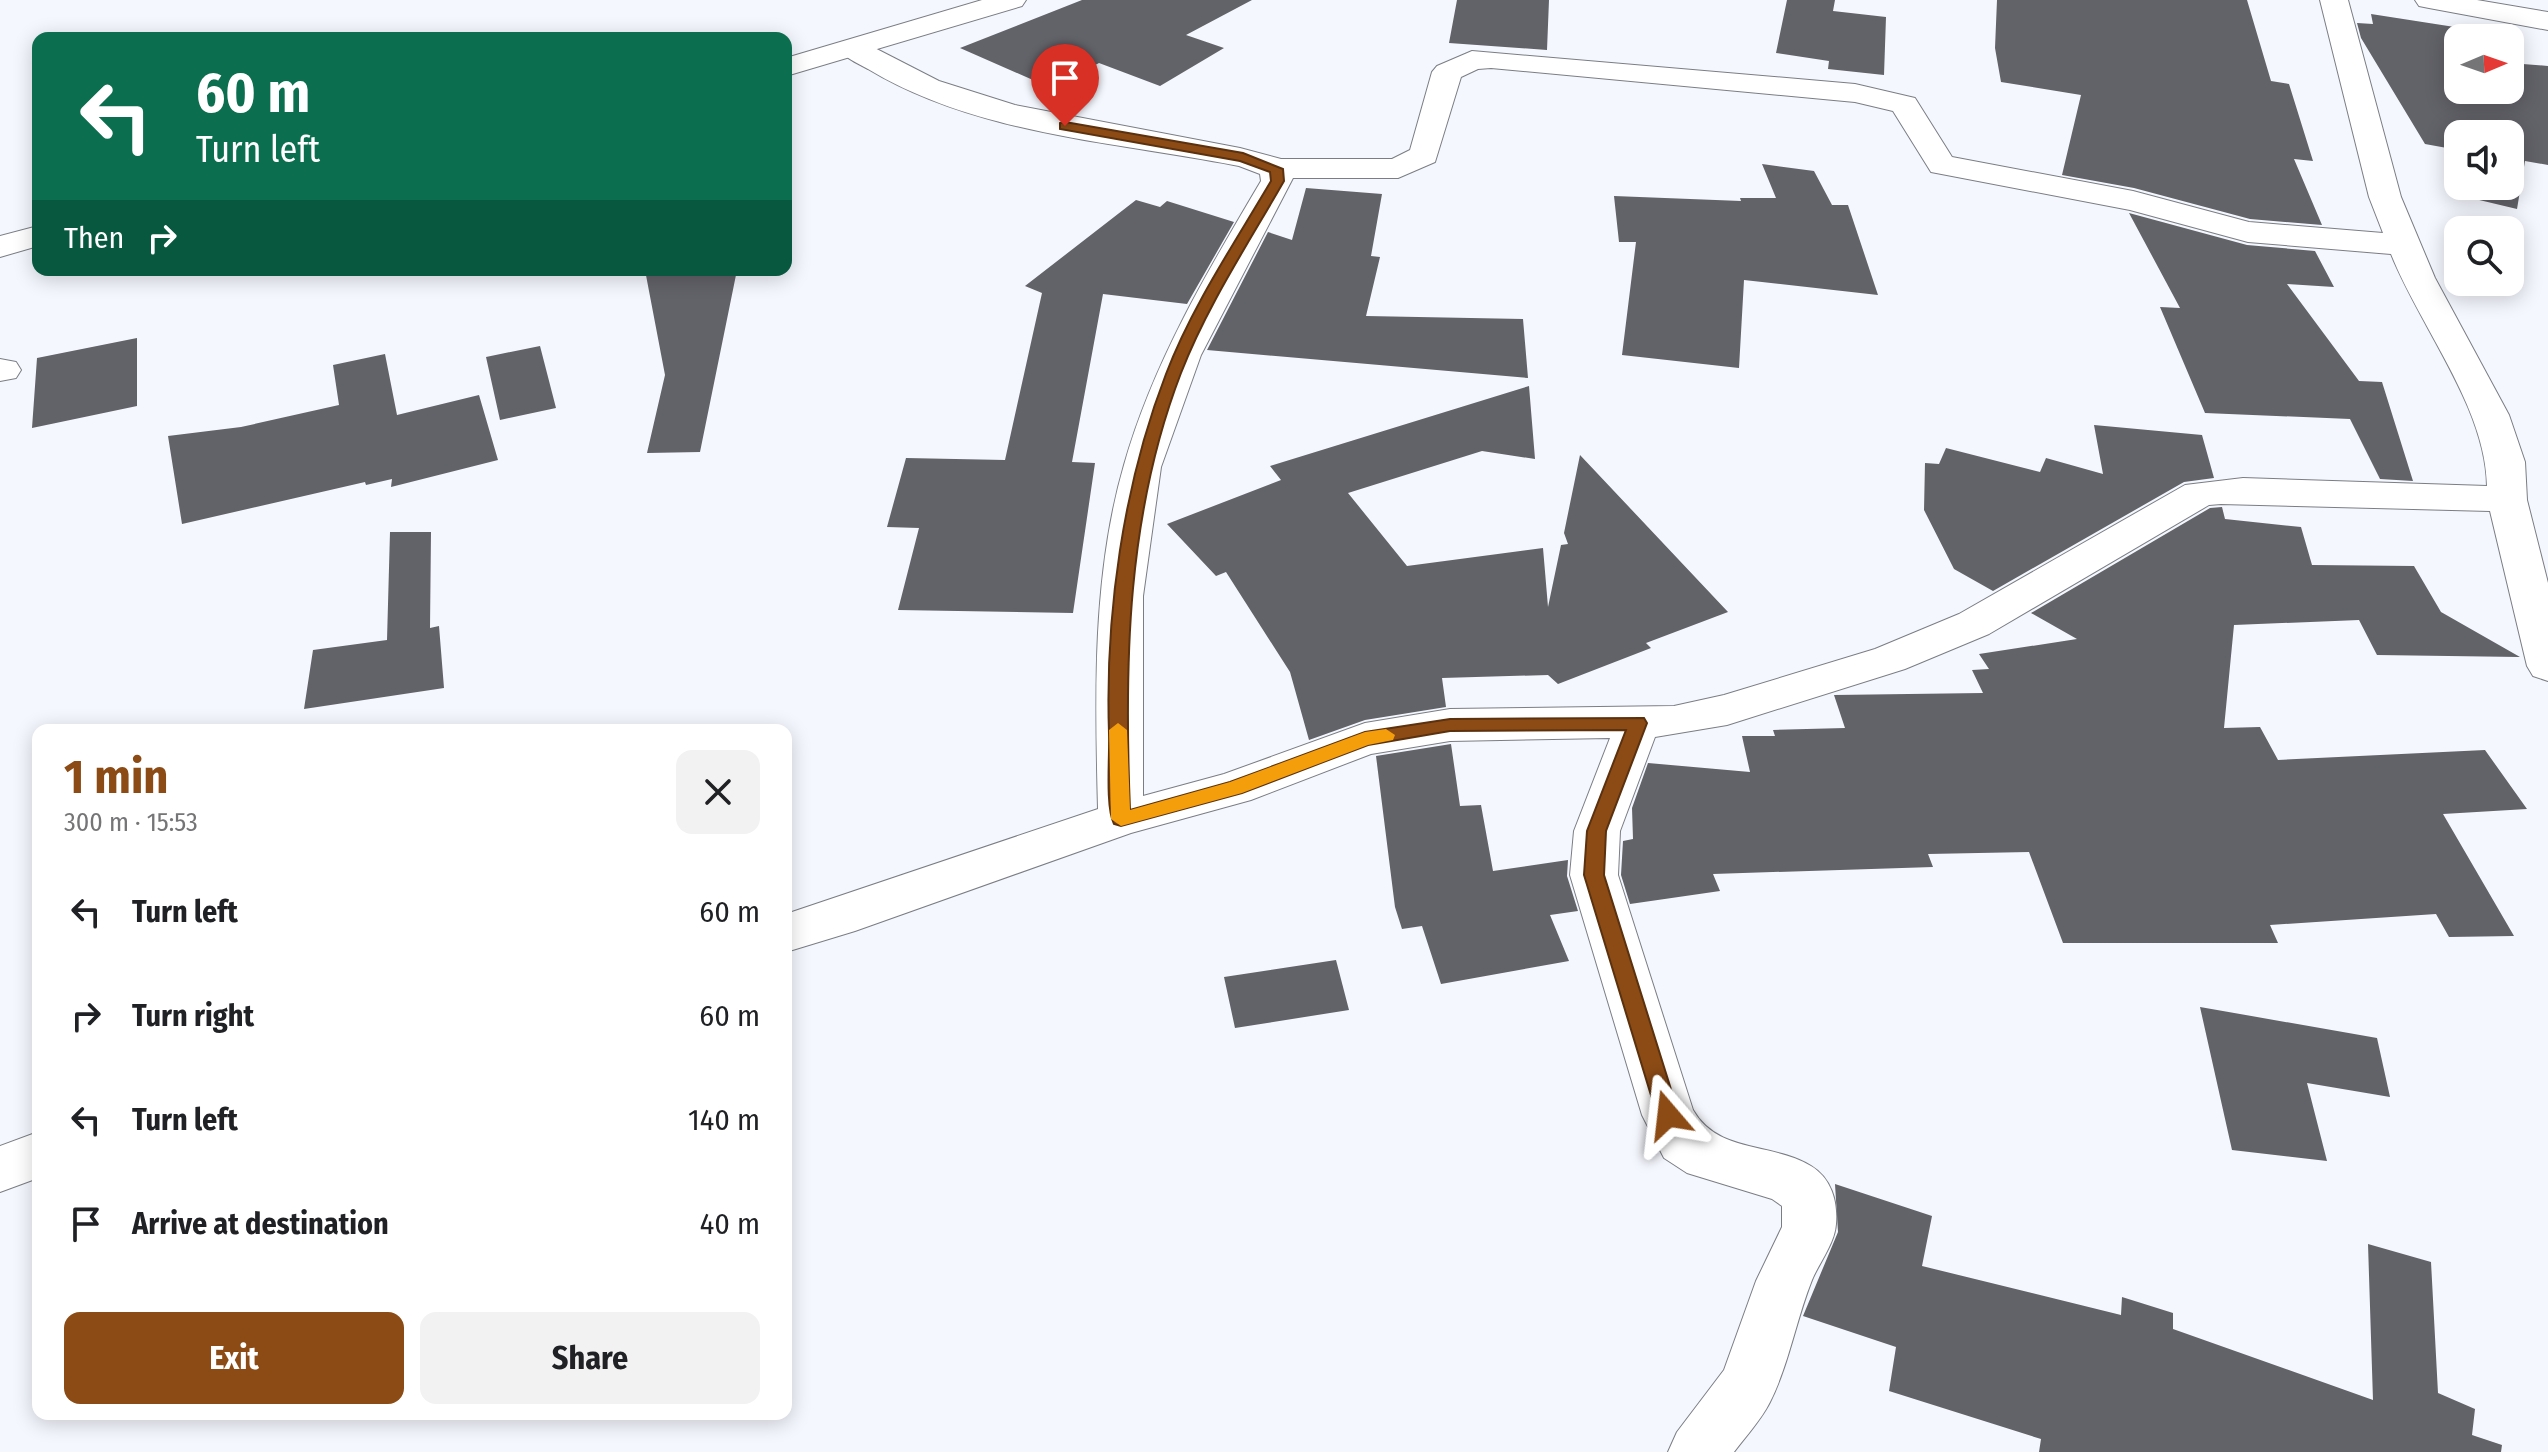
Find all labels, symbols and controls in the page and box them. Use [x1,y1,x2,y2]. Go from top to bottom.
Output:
north arrow [2444,24,2524,104]
map controls [2444,24,2524,296]
pin [1031,44,1099,126]
icon: arrive [1043,56,1087,100]
text: 60 m [196,60,310,127]
icon: left [64,64,168,168]
button: sound [2444,120,2524,200]
text: Turn left [196,128,320,172]
icon: right [140,216,184,260]
button: search [2444,216,2524,296]
text: Then [64,220,124,256]
text: 1 min [64,748,169,806]
button: close [676,750,760,834]
text: 300 m · 15:53 [64,807,198,838]
icon: left [64,890,108,934]
text: Turn left [132,894,238,930]
text: 60 m [699,894,760,930]
icon: right [64,994,108,1038]
text: Turn right [132,998,254,1034]
text: 60 m [699,998,760,1034]
position arrow [1626,1073,1710,1157]
icon: left [64,1098,108,1142]
text: Turn left [132,1102,238,1138]
text: 140 m [688,1102,760,1138]
icon: arrive [64,1202,108,1246]
text: Arrive at destination [132,1206,389,1242]
text: 40 m [700,1206,760,1242]
button: Exit [64,1312,404,1404]
button: Share [420,1312,760,1404]

